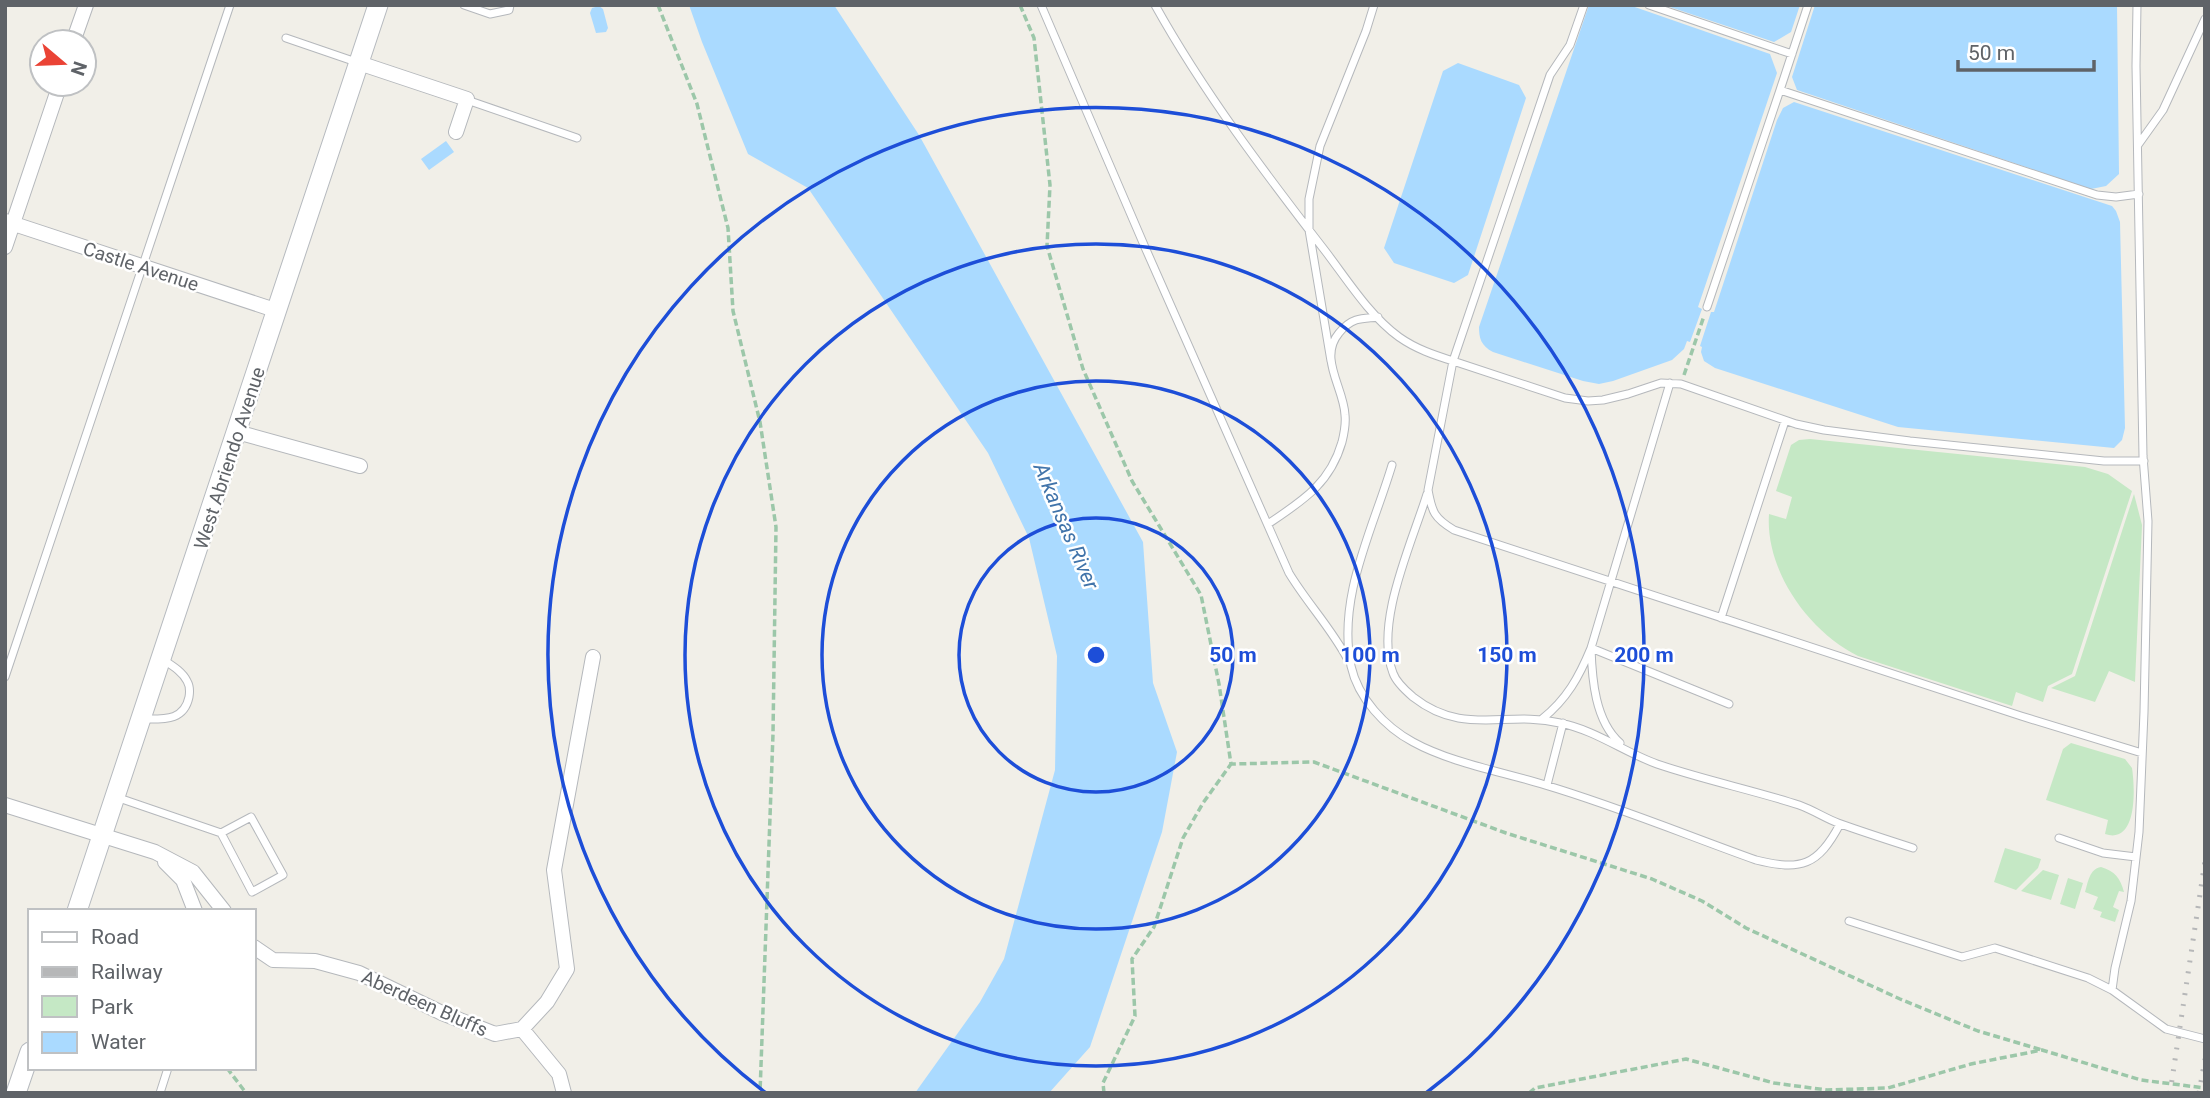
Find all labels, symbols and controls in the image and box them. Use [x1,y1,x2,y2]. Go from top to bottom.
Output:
north arrow [28,28,98,98]
scale bar [1958,28,2094,72]
text: 50 m [1968,41,2015,65]
text: N [66,58,92,78]
street label: Castle Avenue [80,237,202,296]
street label: West Abriendo Avenue [189,364,270,552]
water label: Arkansas River [1028,458,1104,594]
centre of rings [1084,643,1108,667]
text: 50 m [1209,643,1257,667]
text: 100 m [1340,643,1400,667]
text: 150 m [1477,643,1537,667]
text: 200 m [1614,643,1674,667]
legend [28,909,256,1070]
text: Road [91,925,139,949]
text: Railway [91,960,163,984]
street label: Aberdeen Bluffs [358,965,491,1042]
text: Park [91,995,134,1019]
text: Water [91,1030,146,1054]

